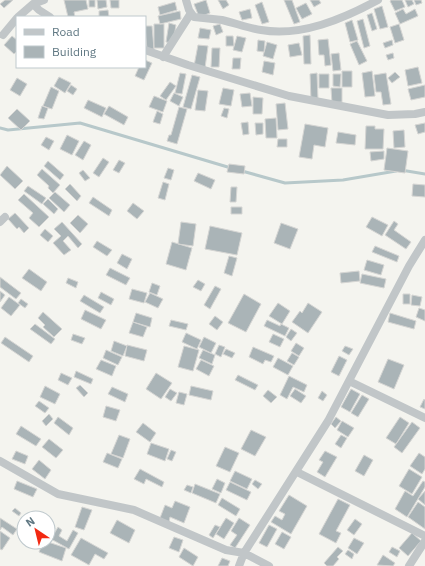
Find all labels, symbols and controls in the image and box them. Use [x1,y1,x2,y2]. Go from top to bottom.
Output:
legend [16,16,146,68]
text: Road [52,24,80,39]
text: Building [52,44,97,59]
north arrow [16,510,56,550]
text: N [23,514,38,530]

